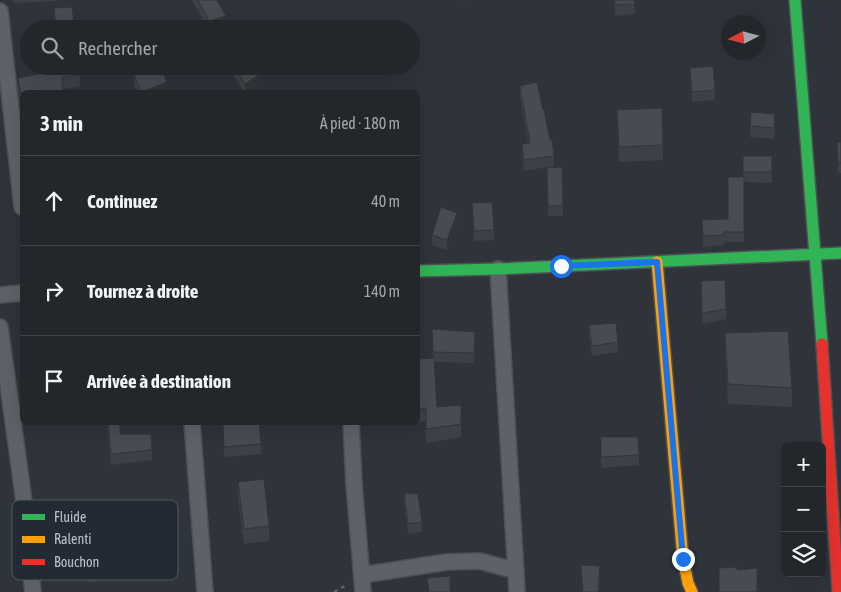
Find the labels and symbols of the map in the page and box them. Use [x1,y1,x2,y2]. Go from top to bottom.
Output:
north arrow [721,15,766,60]
route start [550,255,573,278]
legend [12,500,178,580]
text: Fluide [54,509,86,525]
text: Ralenti [54,531,91,547]
route end [672,548,695,571]
text: Bouchon [54,554,99,570]

